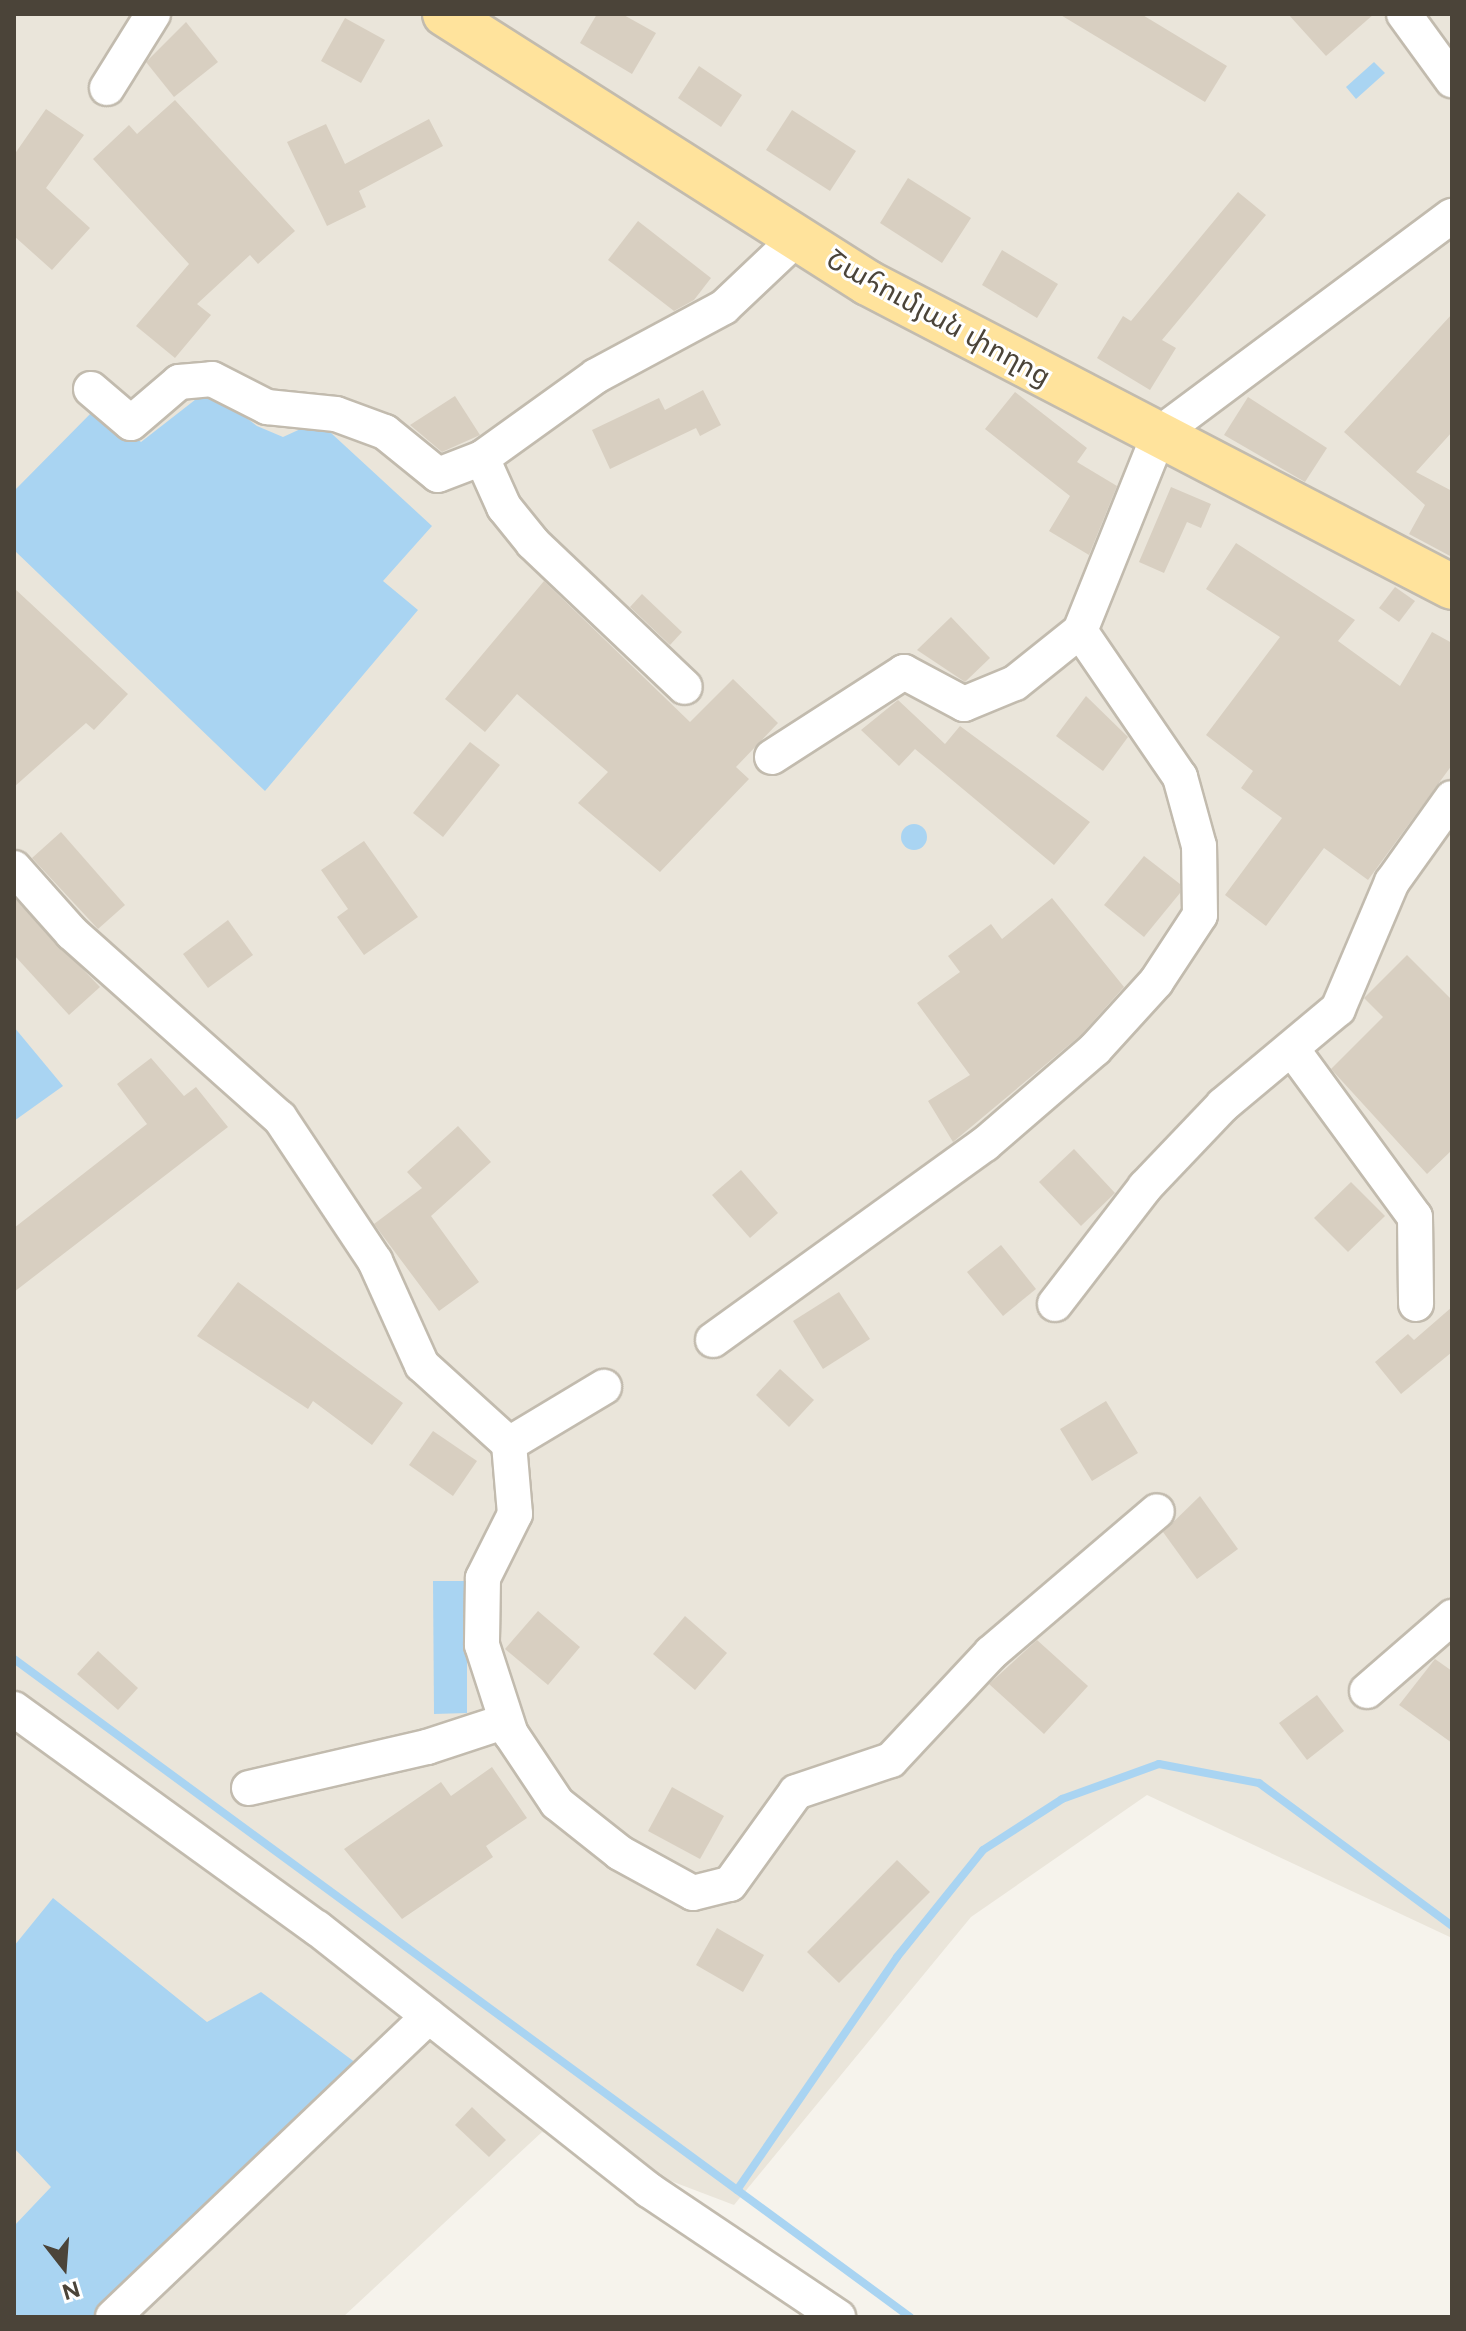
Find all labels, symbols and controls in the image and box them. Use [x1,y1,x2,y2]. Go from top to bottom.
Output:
street label: Շահումյան փողոց [821,241,1057,393]
north arrow [24,2227,104,2307]
text: N [59,2275,83,2306]

